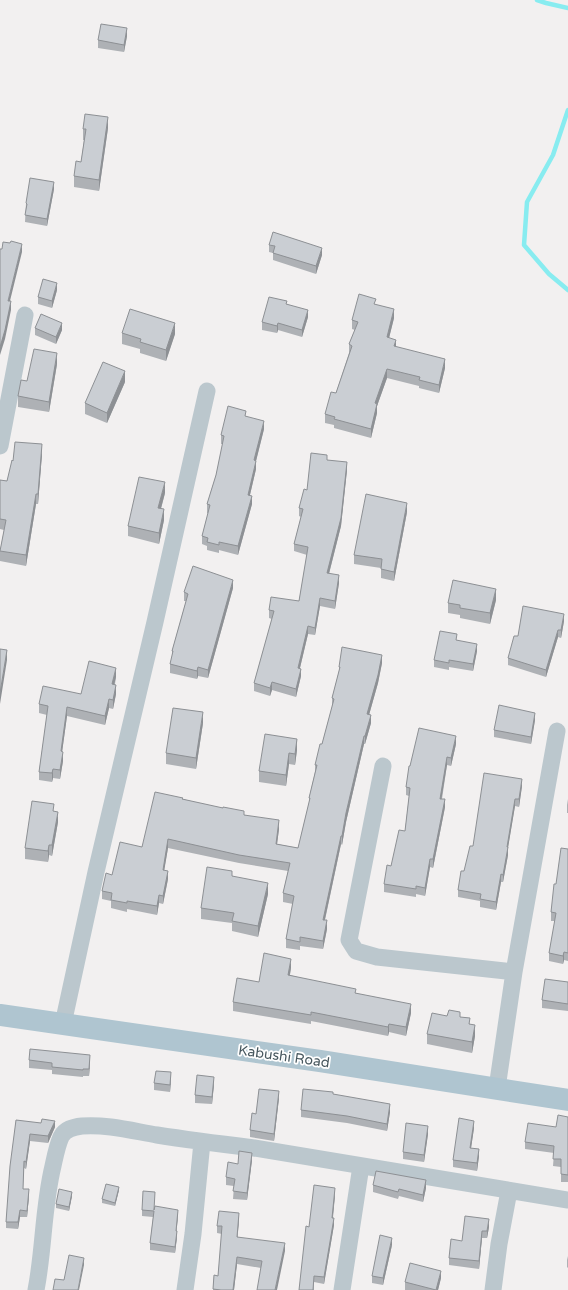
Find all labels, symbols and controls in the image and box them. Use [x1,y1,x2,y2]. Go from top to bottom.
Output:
street label: Kabushi Road [237,1042,331,1071]

